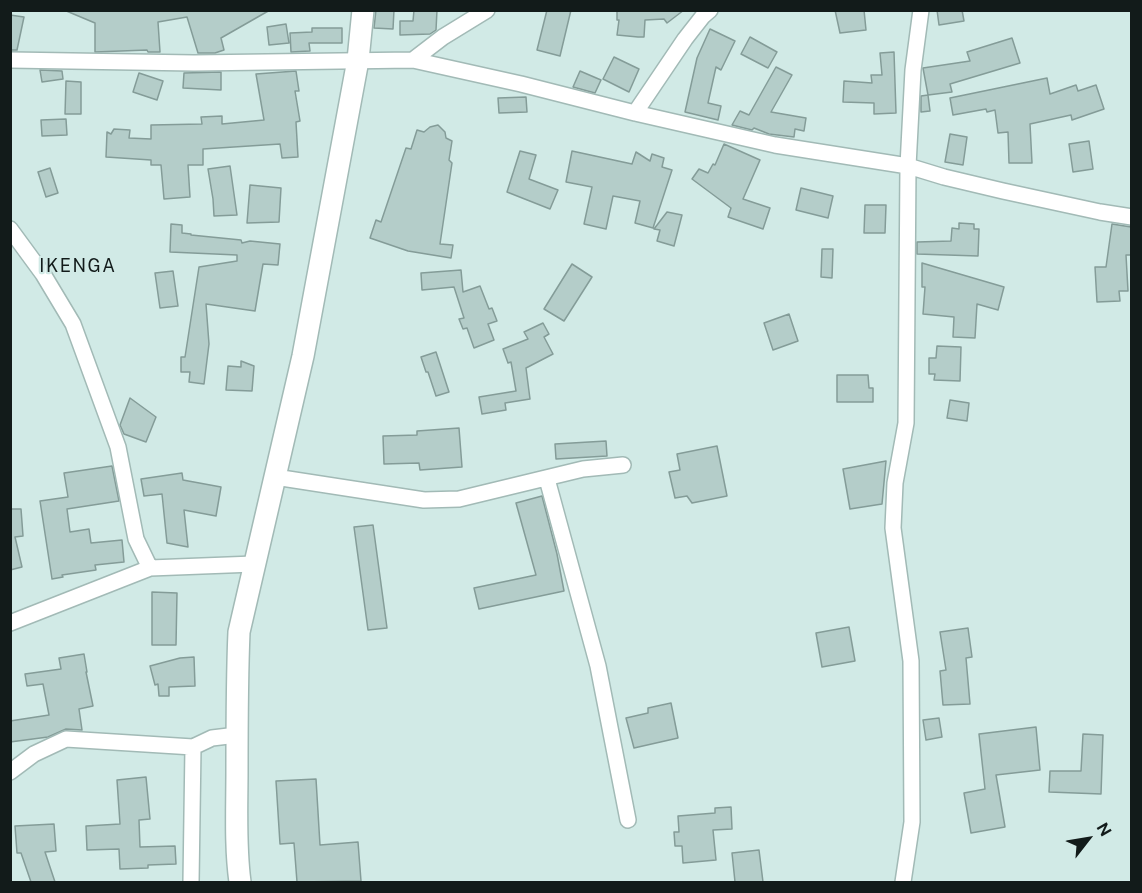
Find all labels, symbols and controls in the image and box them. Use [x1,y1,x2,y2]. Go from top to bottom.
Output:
district label: IKENGA [39,255,117,277]
north arrow [1058,809,1118,869]
text: N [1092,819,1115,840]

